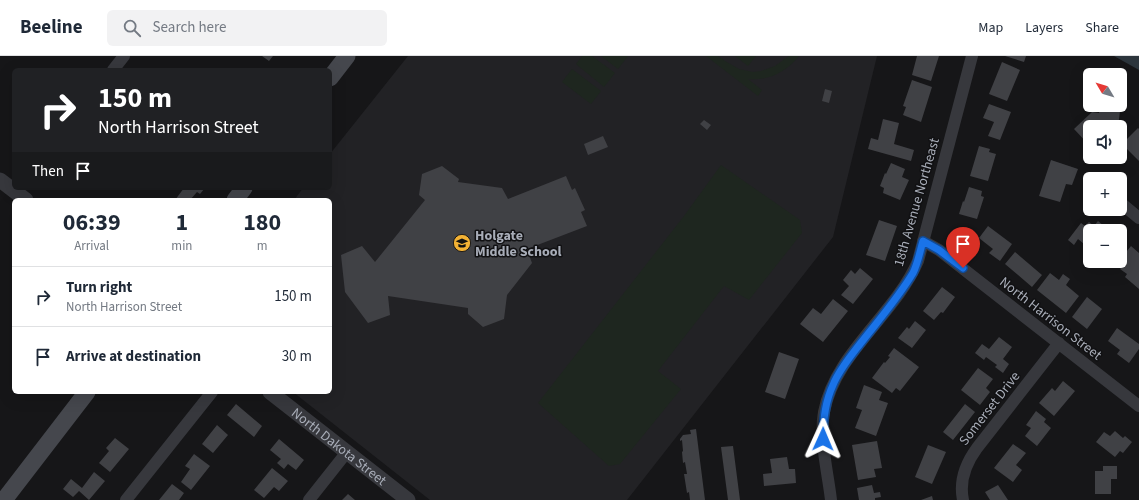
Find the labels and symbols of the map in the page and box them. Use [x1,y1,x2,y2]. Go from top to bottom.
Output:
north arrow [1083,68,1127,112]
street label: 18th Avenue Northeast [889,135,945,269]
place label: Holgate Middle School [475,226,562,262]
pin [946,227,980,268]
school or university icon: Holgate Middle School [452,233,472,253]
street label: North Harrison Street [995,272,1106,365]
street label: Somerset Drive [955,367,1025,450]
street label: North Dakota Street [287,403,391,491]
position arrow [802,418,844,460]

